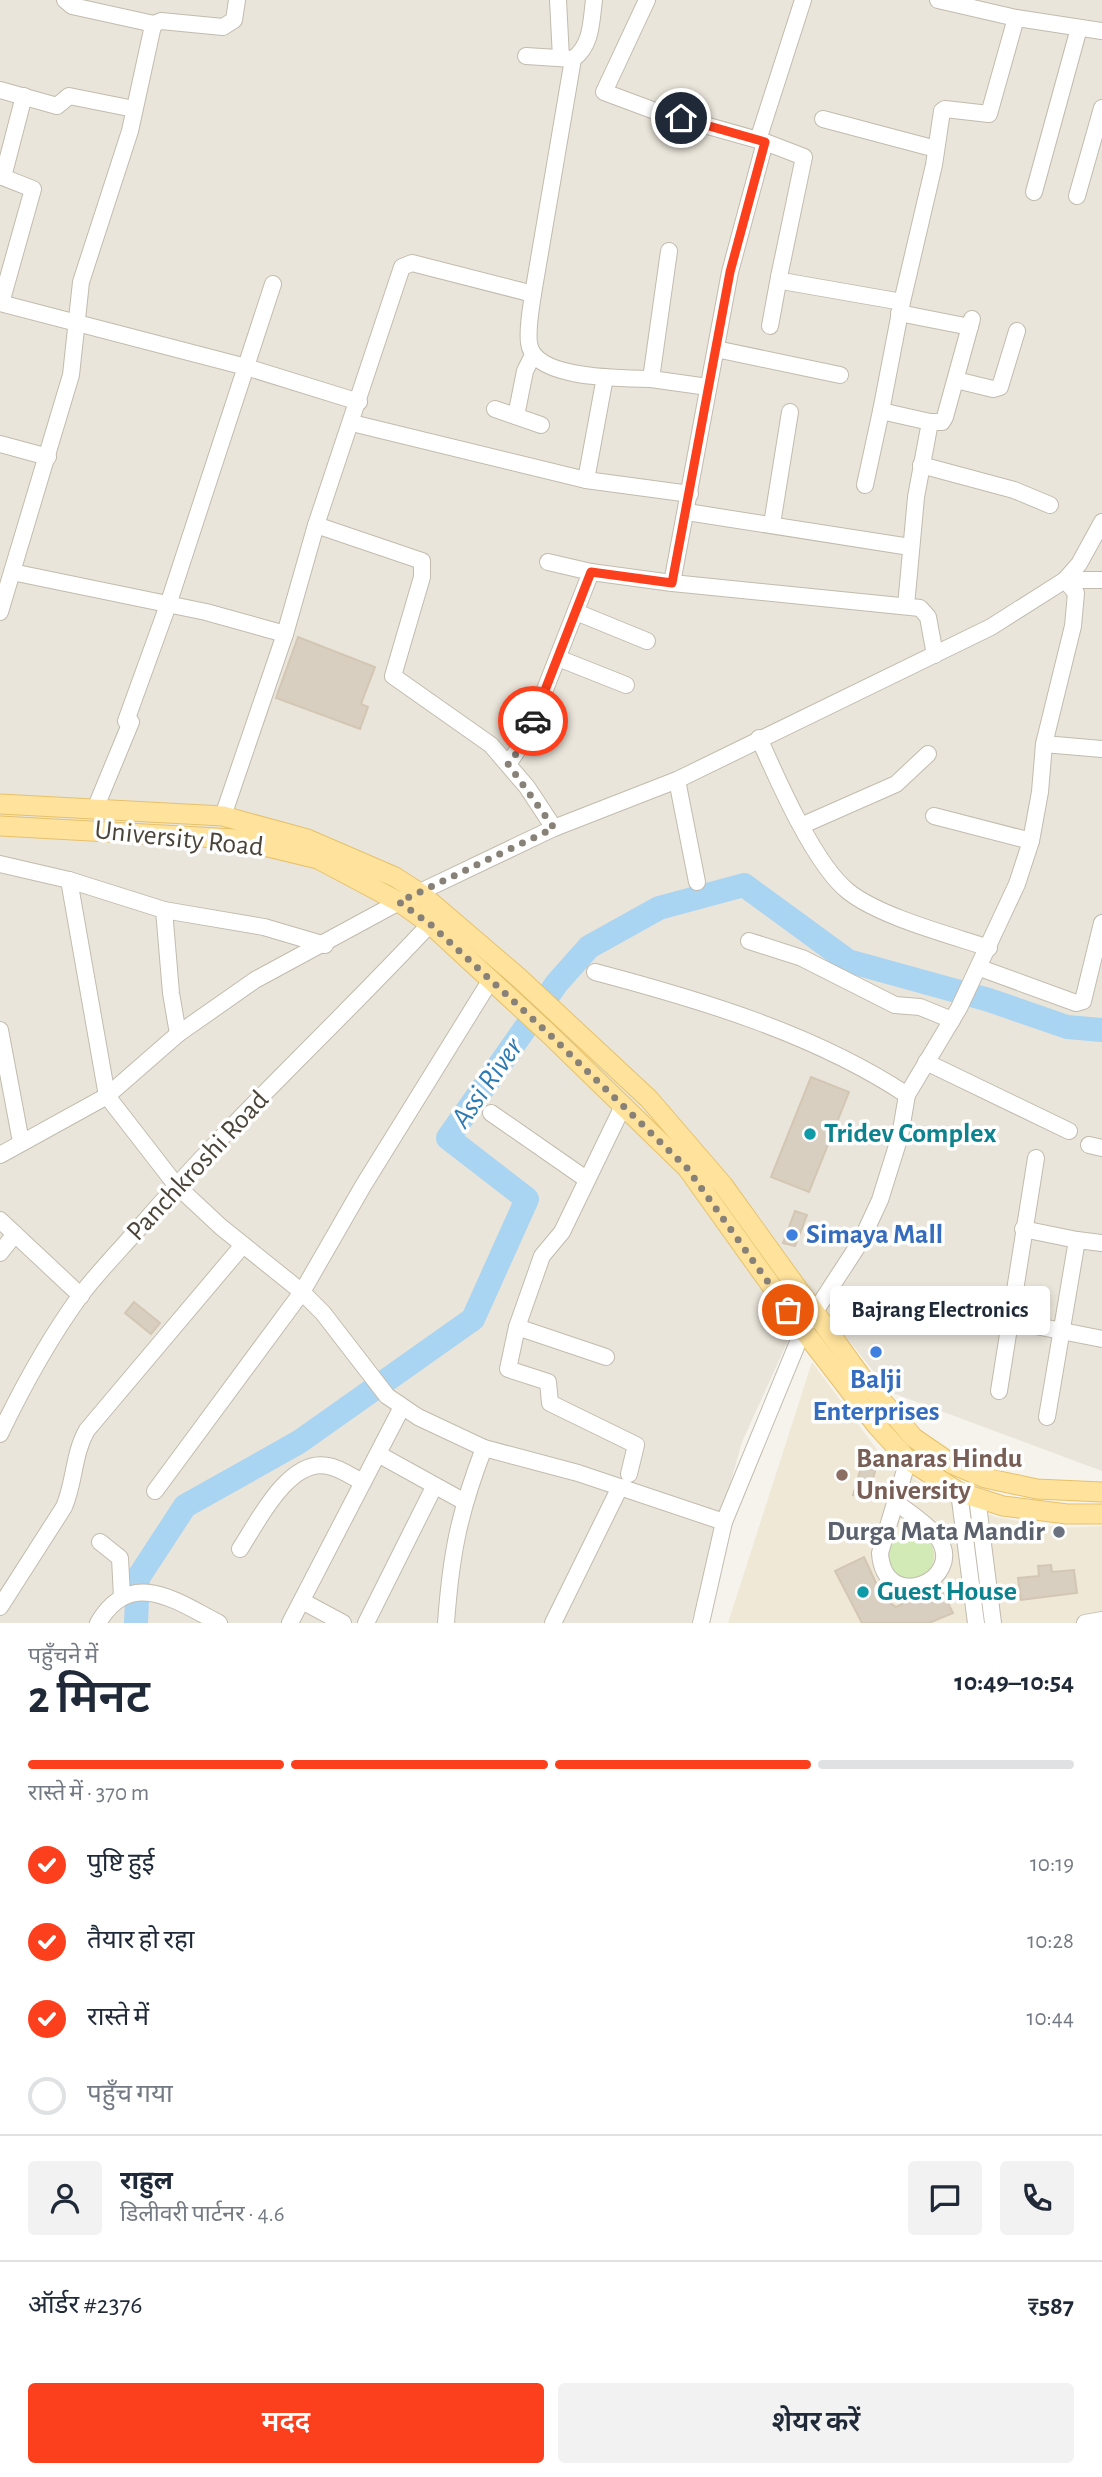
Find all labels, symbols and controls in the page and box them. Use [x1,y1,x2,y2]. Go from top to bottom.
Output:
pin [651,88,711,148]
icon: home [662,99,700,137]
courier [498,686,568,756]
icon: car [514,702,552,740]
street label: University Road [93,816,265,862]
water label: Assi River [445,1032,529,1134]
street label: Panchkroshi Road [122,1086,274,1246]
place label: Tridev Complex [824,1120,997,1148]
marker: Tridev Complex [802,1126,818,1142]
place label: Simaya Mall [806,1221,943,1249]
marker: Simaya Mall [784,1227,800,1243]
pin [758,1280,818,1340]
callout: Bajrang Electronics [830,1286,1050,1334]
icon: bag [769,1291,807,1329]
text: Bajrang Electronics [851,1299,1029,1322]
marker: Balji Enterprises [868,1344,884,1360]
place label: Balji Enterprises [812,1366,940,1426]
place label: Banaras Hindu University [856,1445,1023,1505]
marker: Banaras Hindu University [834,1467,850,1483]
place label: Durga Mata Mandir [827,1518,1045,1546]
marker: Durga Mata Mandir [1051,1524,1067,1540]
place label: Guest House [877,1578,1017,1606]
marker: Guest House [855,1584,871,1600]
text: पहुँचने में [28,1645,98,1668]
text: 10:49–10:54 [954,1669,1074,1695]
text: 2 मिनट [28,1675,150,1721]
text: रास्ते में · 370 m [28,1782,149,1805]
icon: check [28,1846,66,1884]
text: पुष्टि हुई [87,1850,155,1876]
text: 10:19 [1030,1853,1074,1876]
icon: check [28,1923,66,1961]
text: तैयार हो रहा [87,1927,195,1953]
text: 10:28 [1027,1930,1074,1953]
icon: check [28,2000,66,2038]
text: रास्ते में [87,2004,149,2030]
text: 10:44 [1027,2007,1074,2030]
text: पहुँच गया [87,2081,173,2107]
button: person [28,2161,102,2235]
button: chat [908,2161,982,2235]
button: phone [1000,2161,1074,2235]
text: राहुल [120,2168,173,2194]
text: डिलीवरी पार्टनर · 4.6 [120,2203,285,2226]
text: ऑर्डर #2376 [28,2292,142,2318]
text: ₹587 [1028,2293,1074,2319]
button: मदद [28,2383,544,2463]
button: शेयर करें [558,2383,1074,2463]

